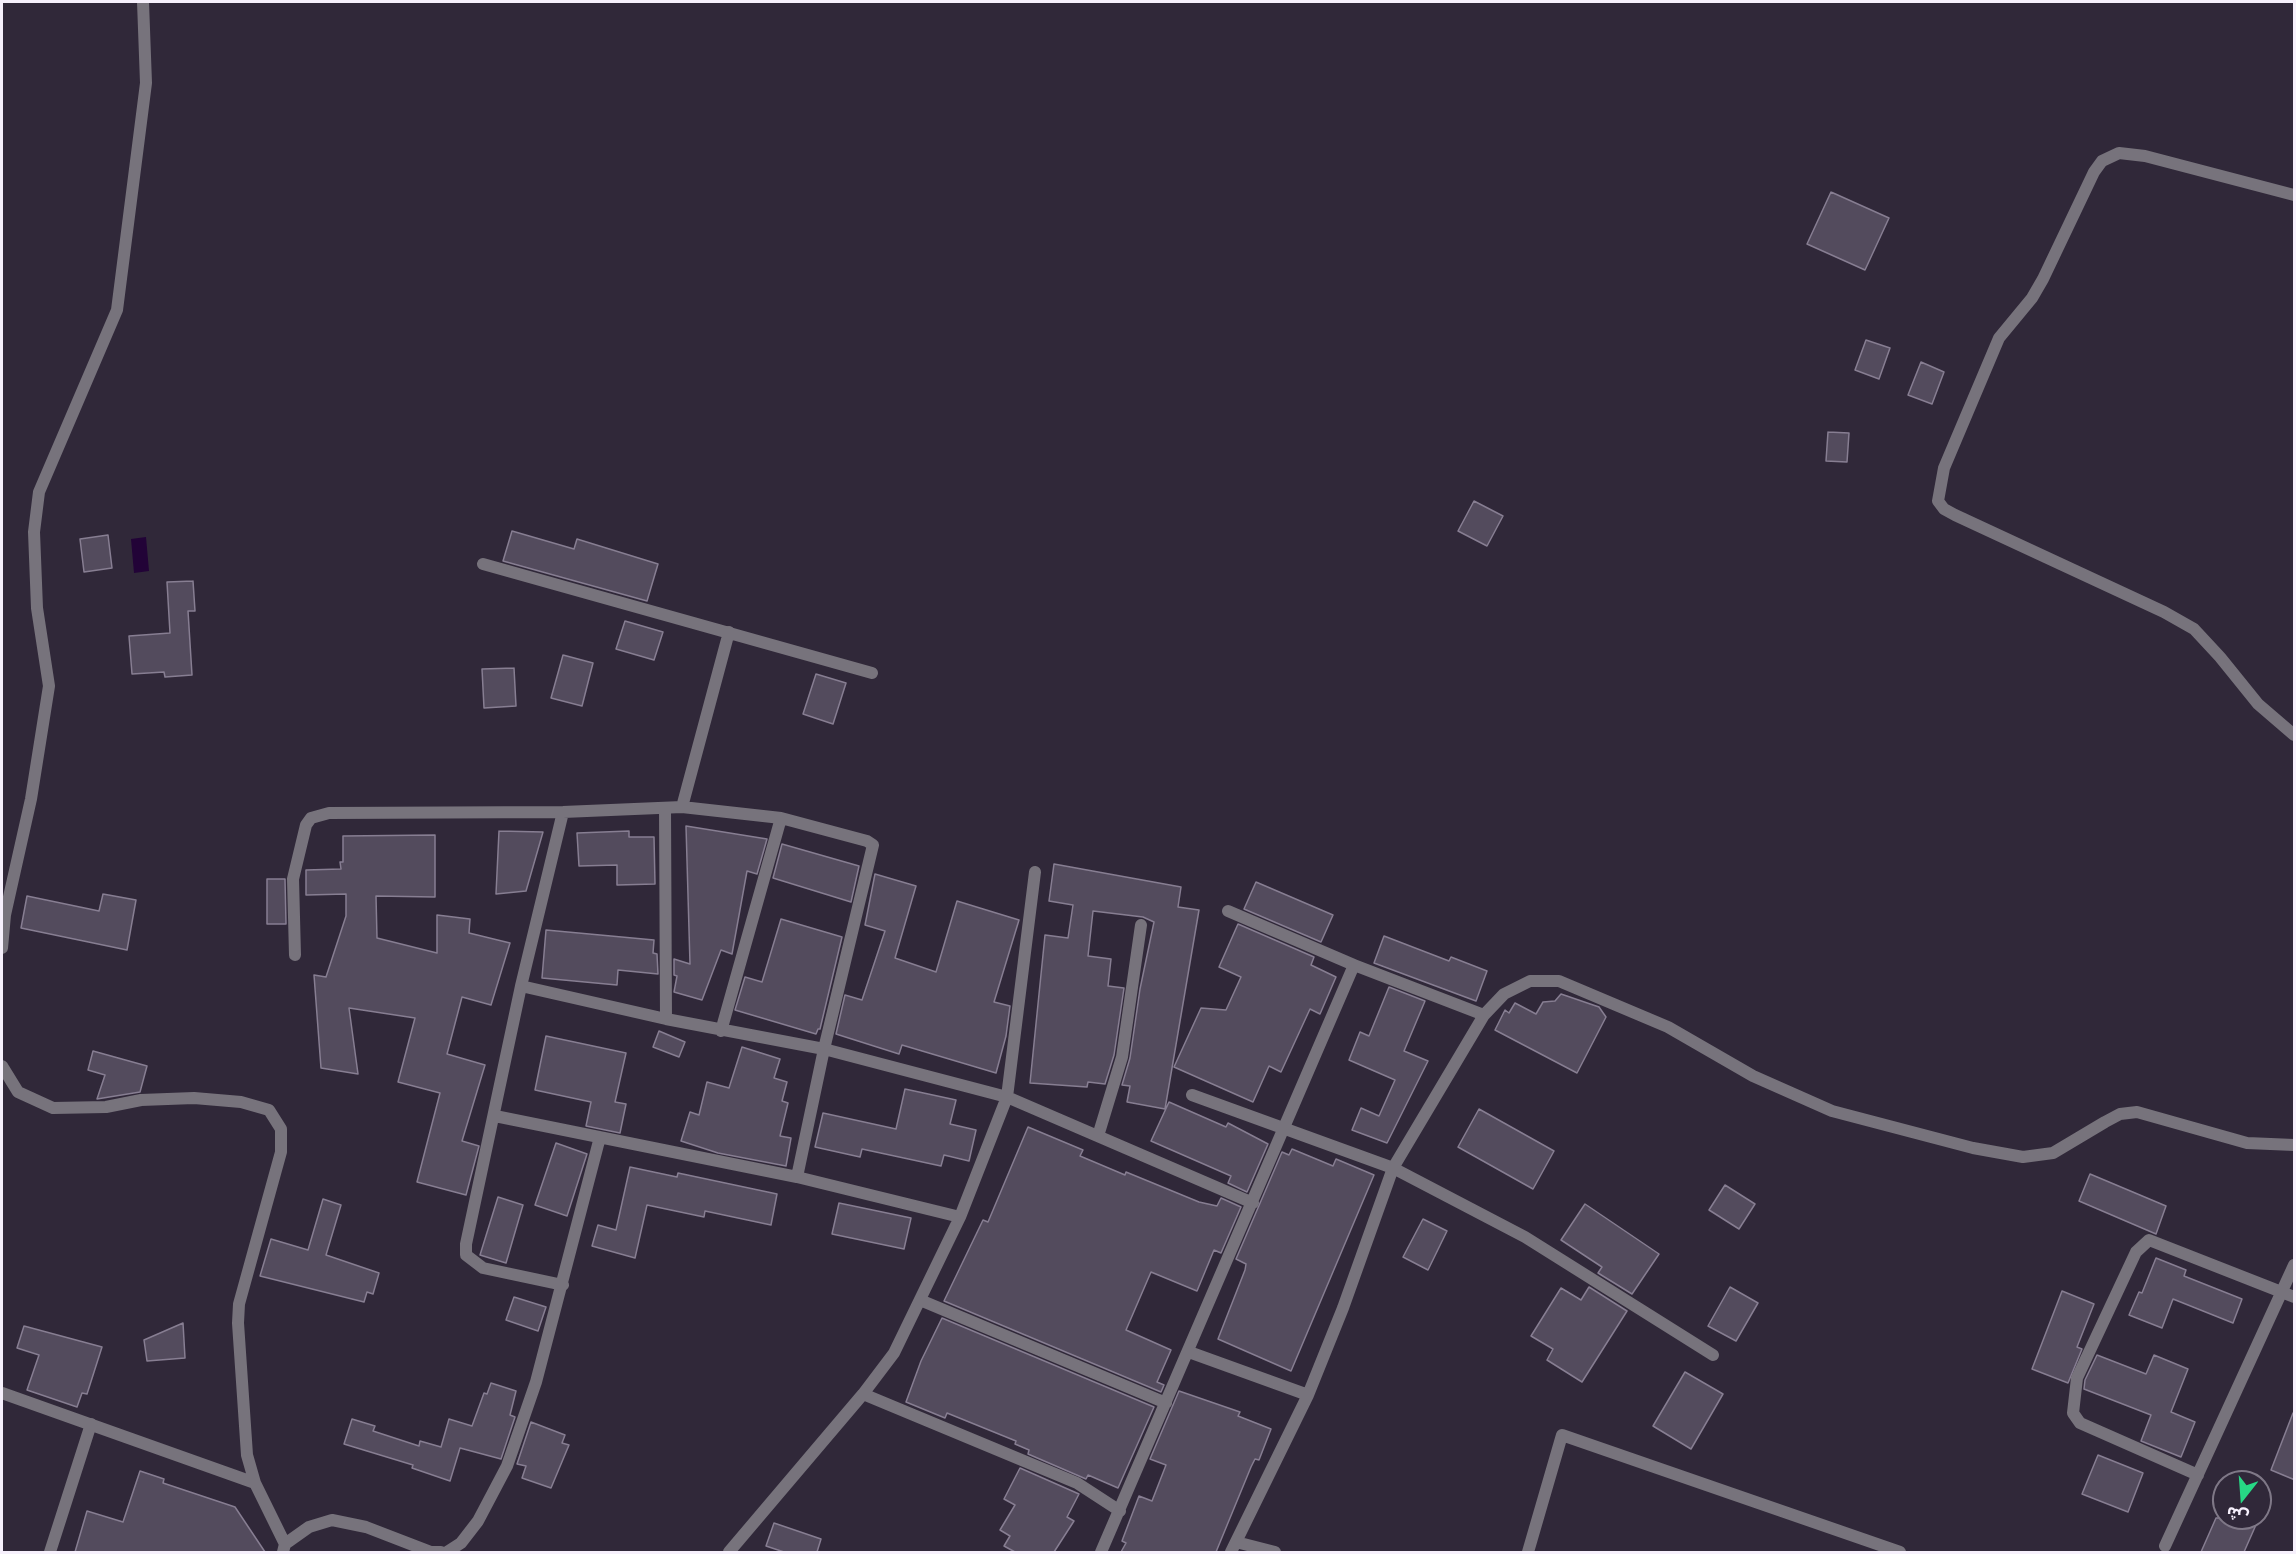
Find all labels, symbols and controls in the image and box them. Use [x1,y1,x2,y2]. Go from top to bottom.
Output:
north arrow [2212,1470,2272,1530]
text: ش [2224,1503,2251,1528]

